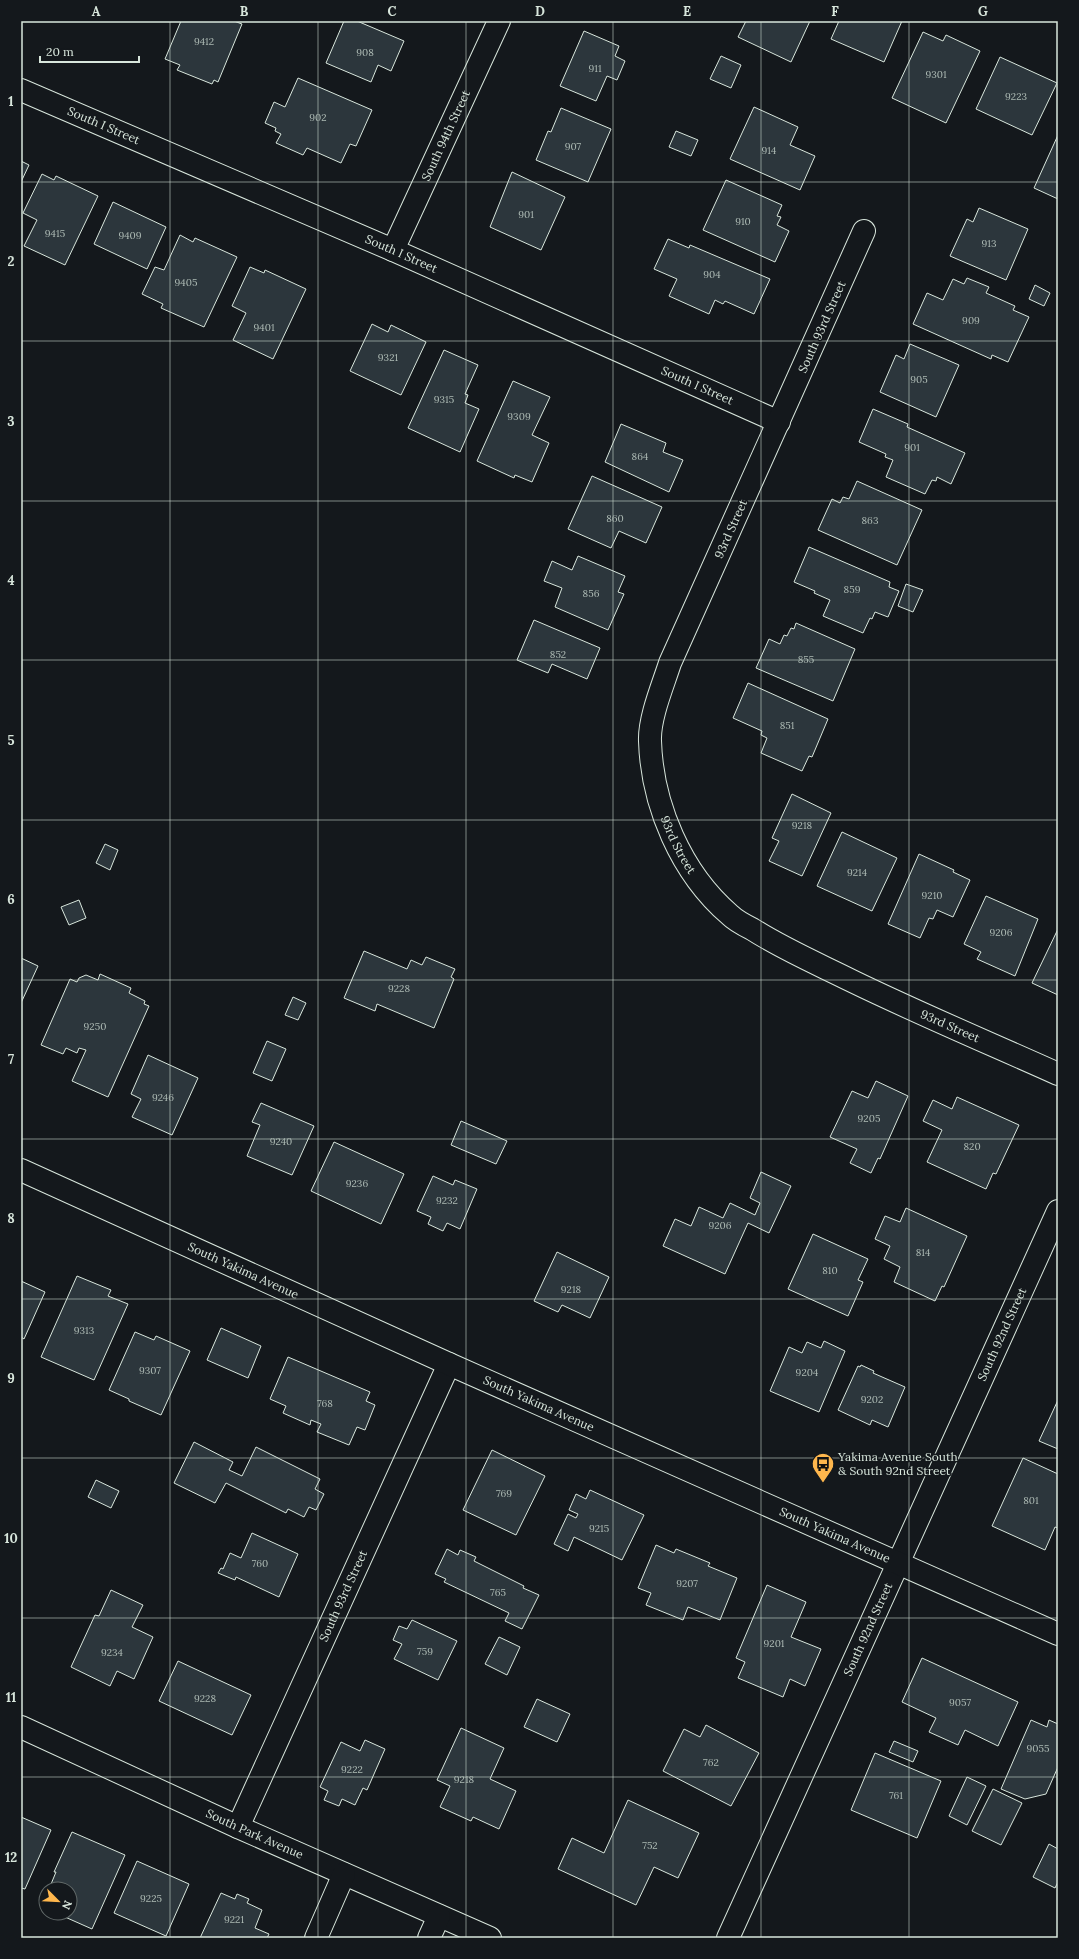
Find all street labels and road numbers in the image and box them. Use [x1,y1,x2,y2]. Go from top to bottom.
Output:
street label: South 94th Street [418,87,473,183]
street label: South I Street [65,103,143,147]
street label: South I Street [363,231,440,276]
street label: South 93rd Street [795,278,849,375]
street label: South I Street [659,363,736,408]
street label: 93rd Street [711,497,750,561]
street label: 93rd Street [658,814,699,877]
street label: 93rd Street [918,1006,982,1045]
street label: South Yakima Avenue [186,1239,302,1302]
street label: South 92nd Street [974,1285,1029,1383]
street label: South Yakima Avenue [481,1372,597,1435]
street label: South Yakima Avenue [777,1503,893,1566]
street label: South 93rd Street [315,1547,370,1644]
street label: South 92nd Street [840,1580,896,1678]
street label: South Park Avenue [204,1805,306,1862]

